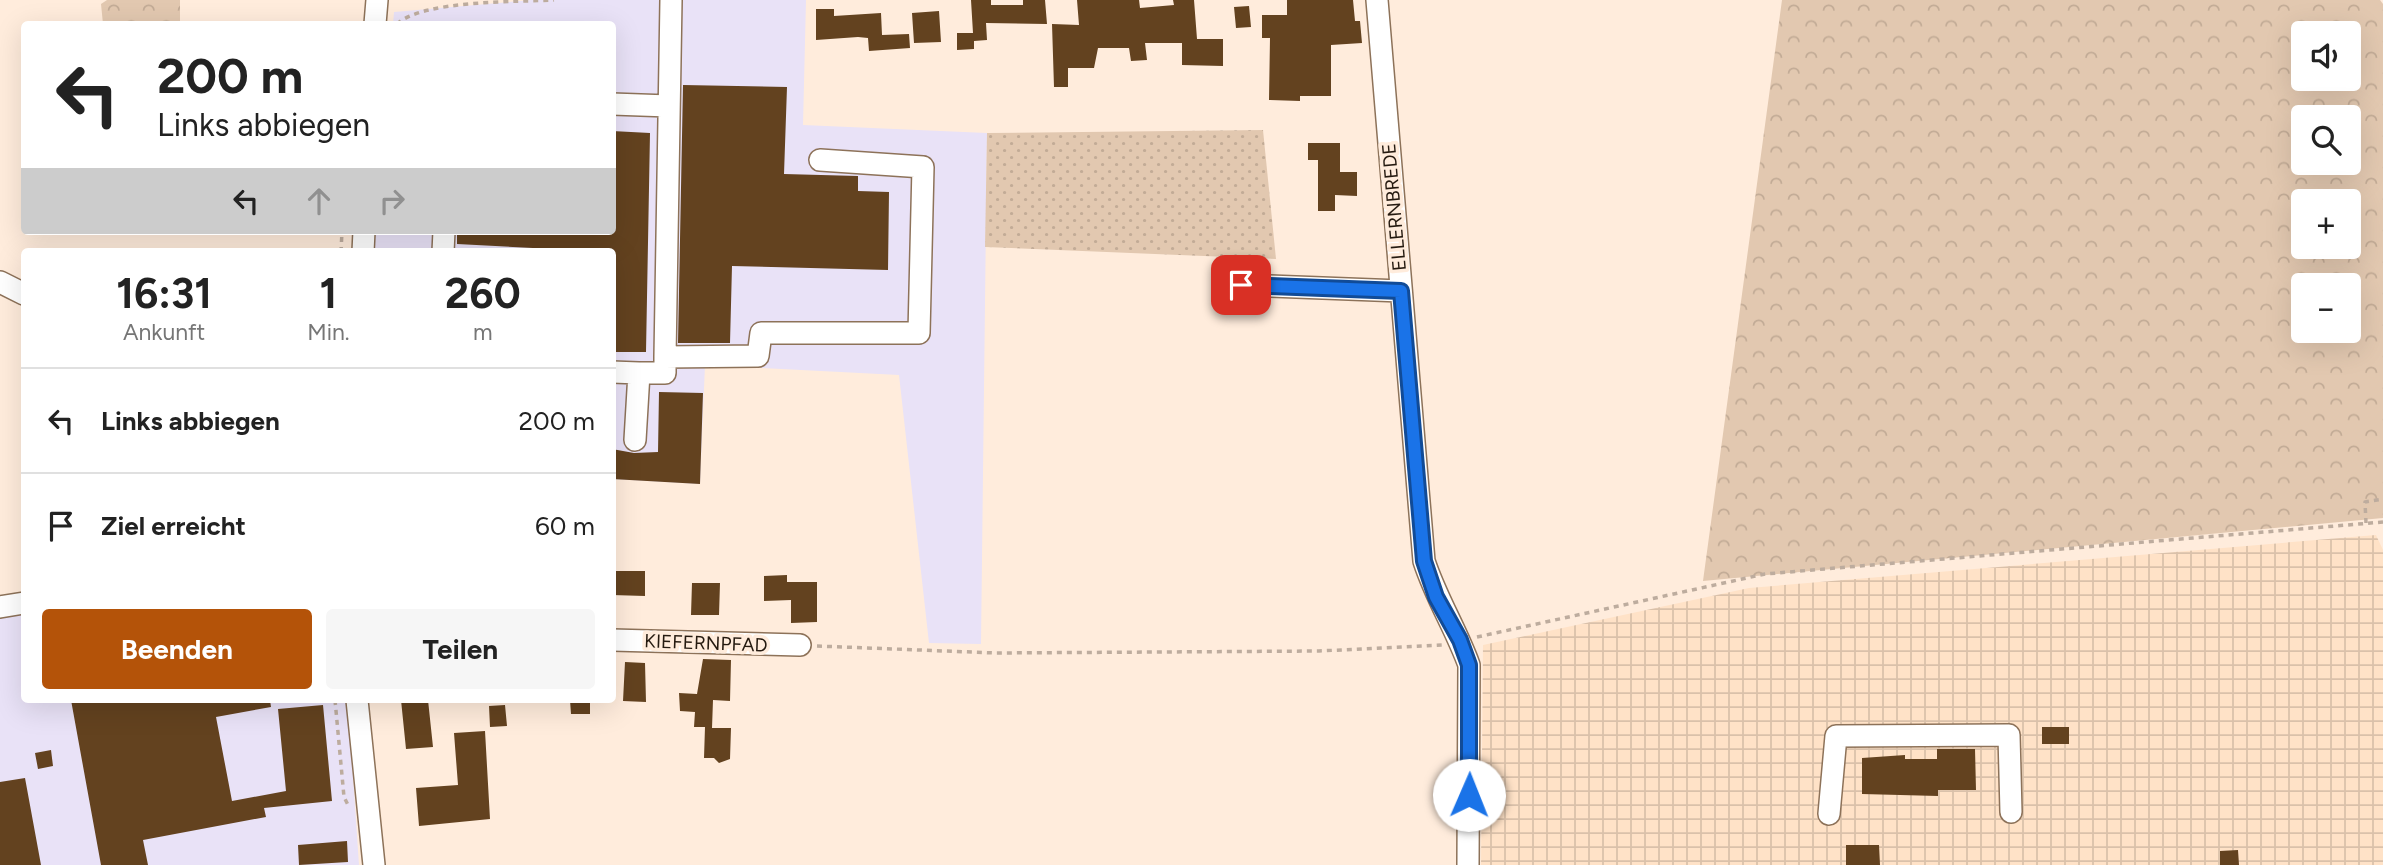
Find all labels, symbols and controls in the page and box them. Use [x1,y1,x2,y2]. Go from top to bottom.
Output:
map controls [2291,21,2361,343]
button: sound [2291,21,2361,91]
text: 200 m [157,46,303,105]
icon: left [42,49,133,140]
button: search [2291,105,2361,175]
text: Links abbiegen [157,106,370,144]
street label: ELLERNBREDE [1377,142,1411,272]
icon: left [227,182,265,220]
icon: ahead [300,182,338,220]
icon: right [373,182,411,220]
button: + [2291,189,2361,259]
pin [1211,255,1271,315]
icon: arrive [1222,266,1260,304]
text: 16:31 [116,268,212,319]
text: 1 [320,268,337,319]
text: 260 [445,268,521,319]
button: − [2291,273,2361,343]
text: Ankunft [123,318,205,346]
text: Min. [307,318,350,346]
text: m [473,318,493,346]
icon: left [42,402,80,440]
text: Links abbiegen [101,405,280,437]
text: 200 m [519,405,595,437]
icon: arrive [42,507,80,545]
text: Ziel erreicht [101,510,246,542]
text: 60 m [535,510,595,542]
button: Beenden [42,609,312,689]
button: Teilen [326,609,595,689]
street label: KIEFERNPFAD [644,629,768,657]
position arrow [1432,758,1506,832]

